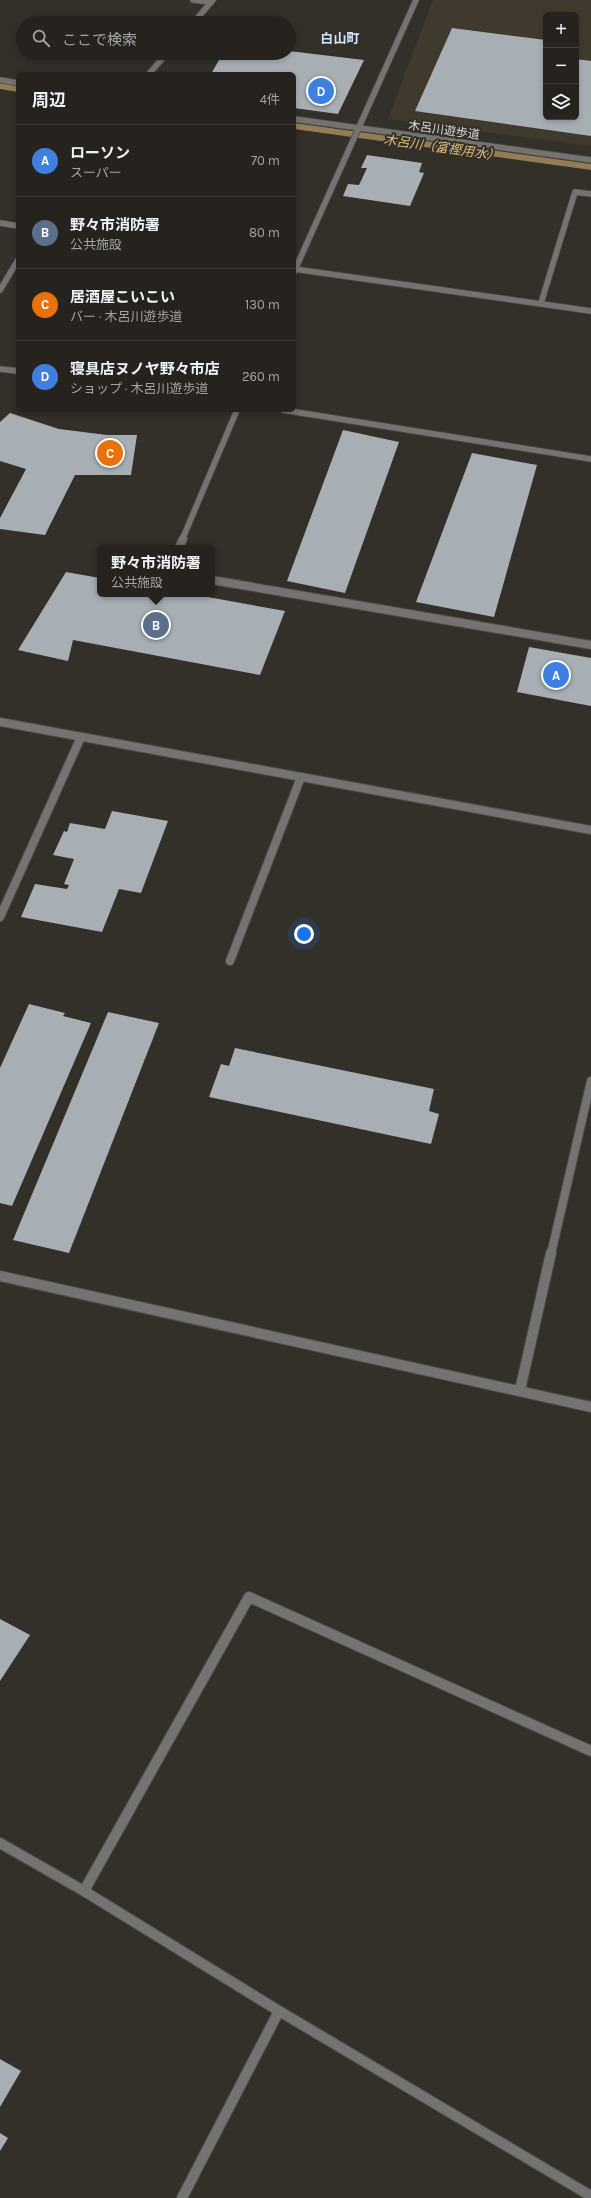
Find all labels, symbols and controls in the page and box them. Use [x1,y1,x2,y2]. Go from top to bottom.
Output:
map controls [543,12,579,120]
button: + [543,12,579,48]
search box [16,16,296,60]
icon: search [30,27,52,49]
text: ここで検索 [62,31,137,49]
district label: 白山町 [320,31,360,46]
button: − [543,48,579,84]
pin: D [308,76,334,106]
button: layers [543,84,579,120]
text: 周辺 [32,90,66,110]
text: 4件 [260,92,280,107]
street label: 木呂川遊歩道 [407,118,481,142]
water label: 木呂川（富樫用水） [383,132,501,163]
text: ローソン [70,144,130,162]
text: A [41,153,49,168]
text: 70 m [251,153,280,168]
text: スーパー [70,165,122,180]
text: 野々市消防署 [70,216,160,234]
text: B [41,225,49,240]
text: 80 m [249,225,280,240]
text: 公共施設 [70,237,122,252]
text: 居酒屋こいこい [70,288,175,306]
text: C [41,297,49,312]
text: 130 m [245,297,280,312]
text: バー · 木呂川遊歩道 [70,309,183,324]
text: 寝具店ヌノヤ野々市店 [70,360,220,378]
text: D [41,369,49,384]
text: 260 m [242,369,280,384]
text: ショップ · 木呂川遊歩道 [70,381,209,396]
pin: C [97,438,123,468]
popup [97,545,215,597]
text: 野々市消防署 [111,554,201,572]
text: 公共施設 [111,575,163,590]
pin: B [143,610,169,640]
pin: A [543,660,569,690]
your location [294,924,314,944]

